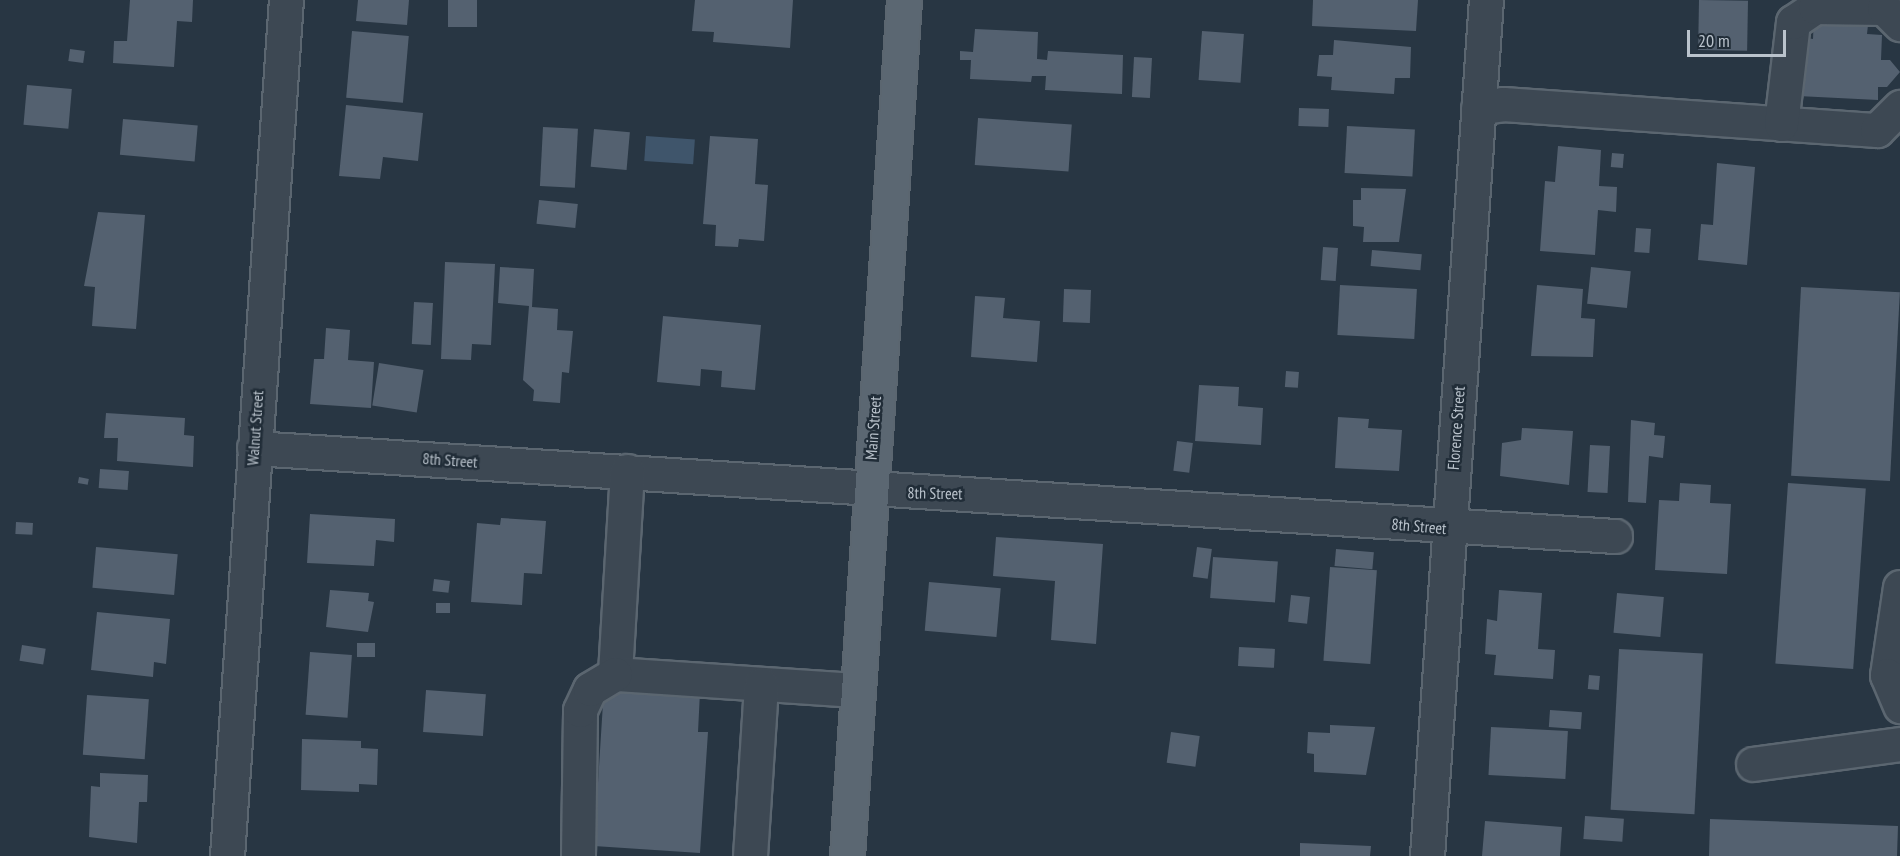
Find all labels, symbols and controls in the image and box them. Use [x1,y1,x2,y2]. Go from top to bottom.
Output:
scale bar [1690,18,1789,56]
text: 20 m [1698,29,1730,52]
street label: Florence Street [1444,386,1468,470]
street label: Walnut Street [243,390,267,466]
street label: Main Street [861,396,885,460]
street label: 8th Street [422,448,478,472]
street label: 8th Street [907,483,963,503]
street label: 8th Street [1391,514,1447,538]

